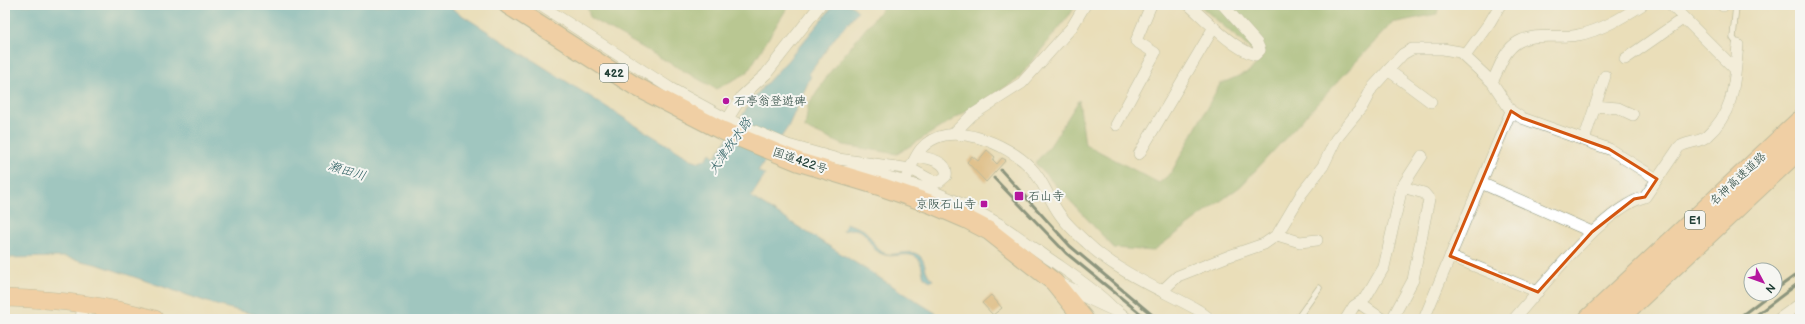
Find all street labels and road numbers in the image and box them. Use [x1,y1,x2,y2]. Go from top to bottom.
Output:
road number: 422 [600,64,628,82]
street label: 国道422号 [770,145,830,177]
street label: 名神高速道路 [1707,149,1769,209]
road number: E1 [1685,211,1705,229]

